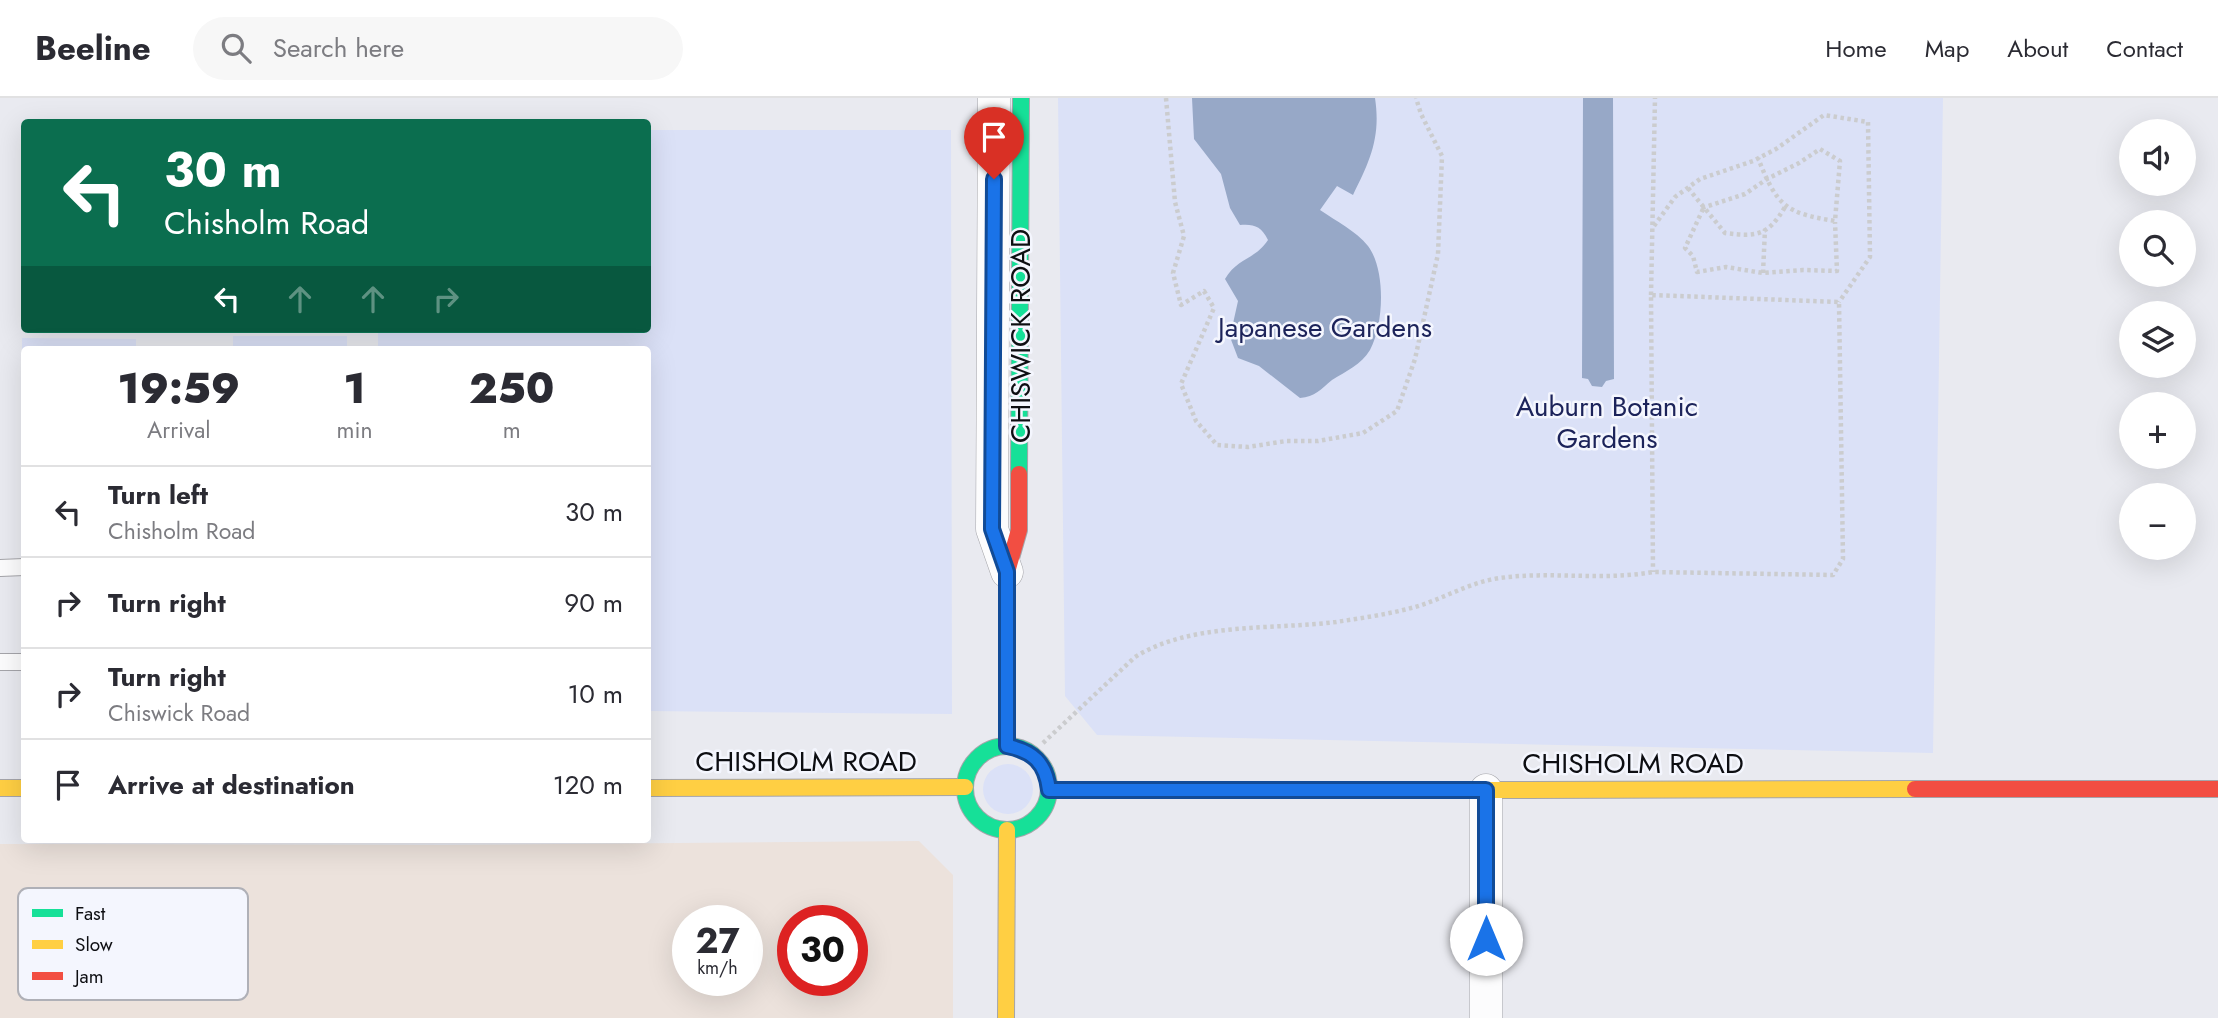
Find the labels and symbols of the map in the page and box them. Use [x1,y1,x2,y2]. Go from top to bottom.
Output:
pin [964,107,1024,179]
street label: CHISWICK ROAD [1000,229,1041,443]
park label: Japanese Gardens [1214,307,1432,348]
park label: Auburn Botanic Gardens [1516,386,1698,459]
street label: CHISHOLM ROAD [695,741,917,782]
street label: CHISHOLM ROAD [1522,743,1744,784]
legend [18,888,248,1000]
text: Fast [75,900,106,927]
position arrow [1449,902,1523,976]
speed limit sign: 30 [777,905,868,996]
text: Slow [75,931,113,958]
text: Jam [72,963,104,990]

